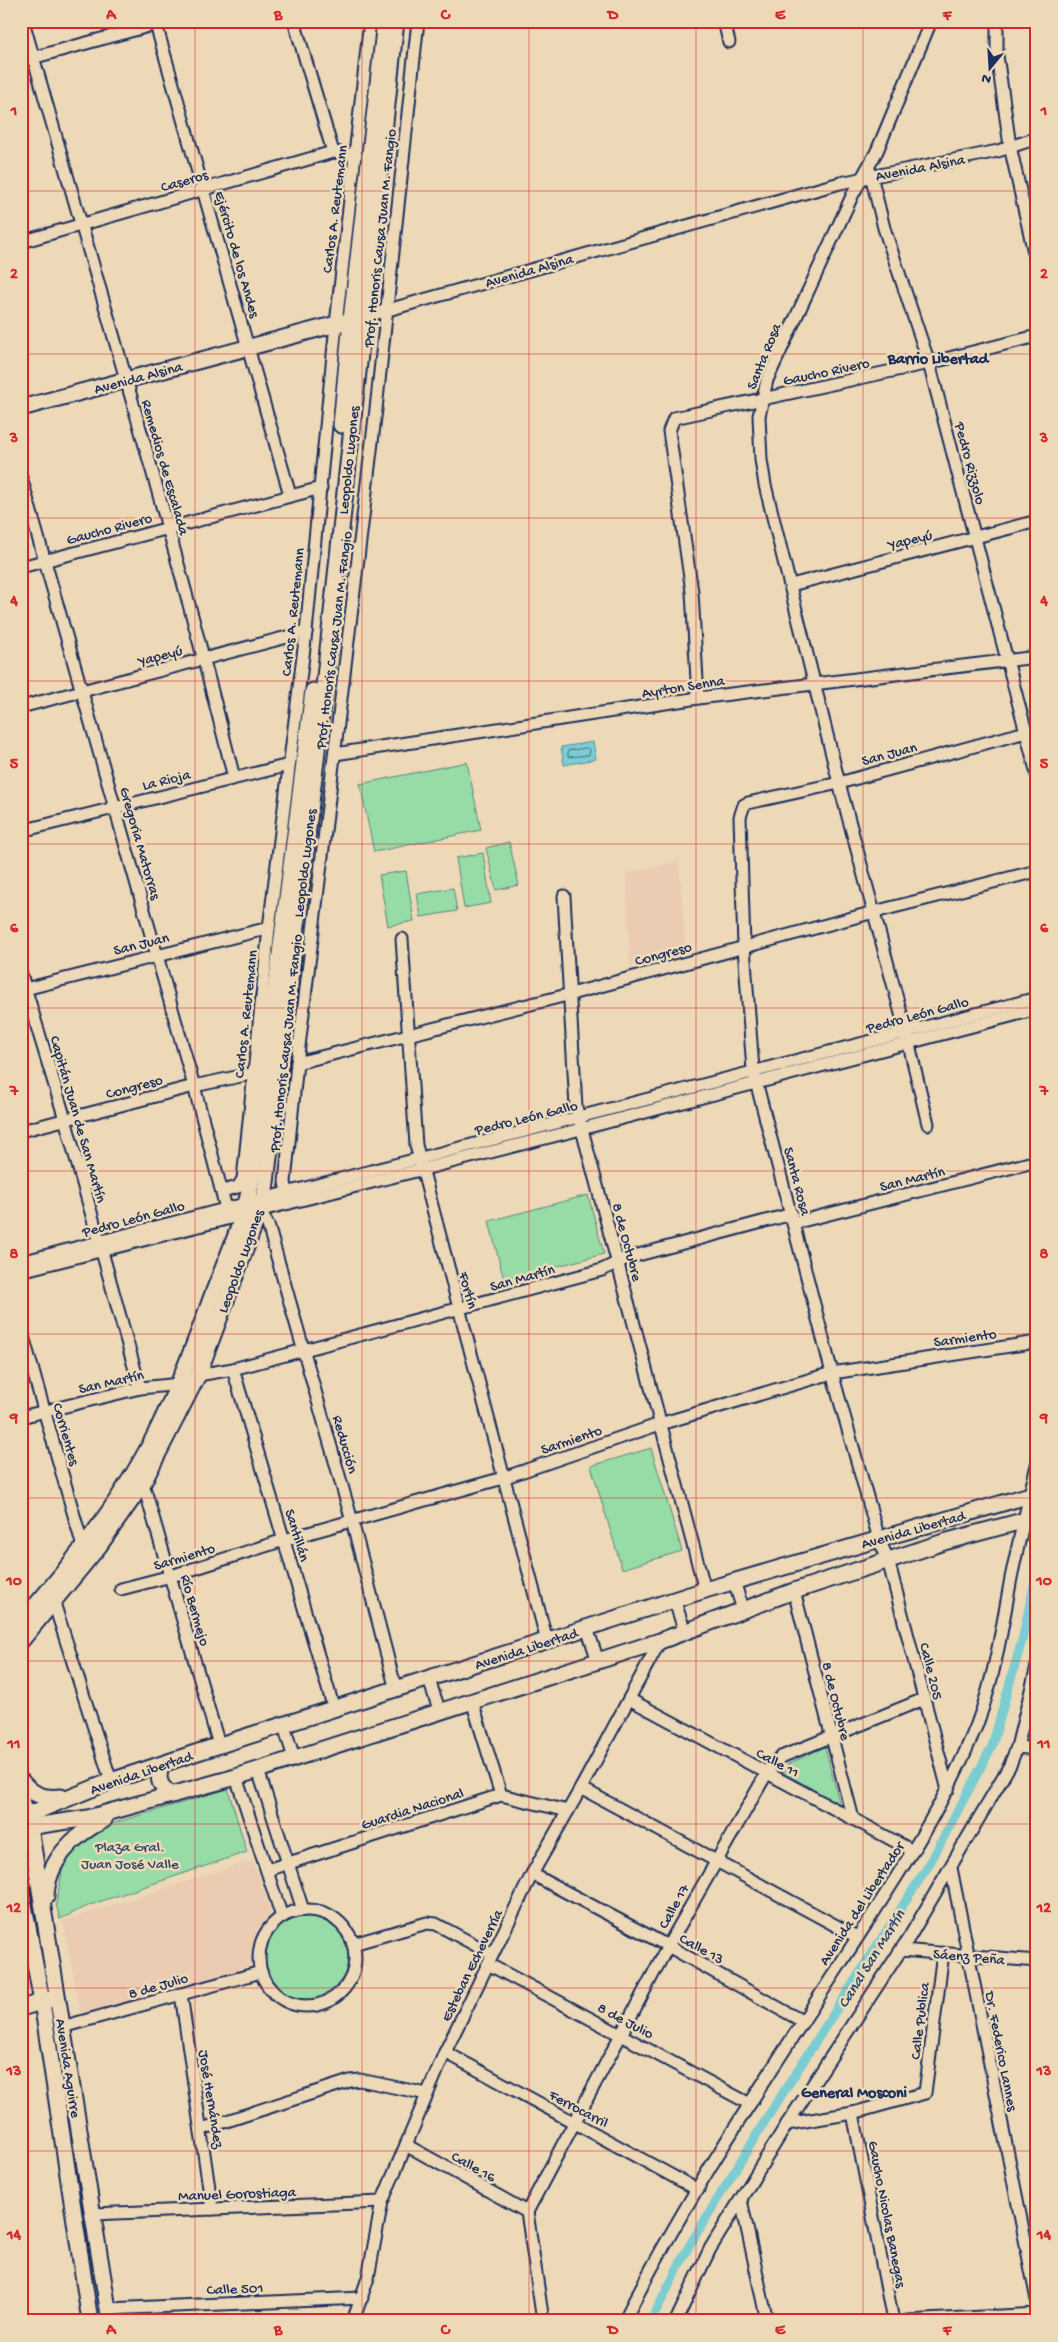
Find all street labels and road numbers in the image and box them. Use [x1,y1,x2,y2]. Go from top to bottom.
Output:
street label: Prof. Honoris Causa Juan M. Fangio [360,128,401,349]
street label: Carlos A. Reutemann [319,144,353,274]
street label: Avenida Alsina [874,151,967,186]
street label: Caseros [159,166,211,197]
street label: Ejército de los Andes [209,189,263,320]
street label: Avenida Alsina [484,251,576,293]
street label: Santa Rosa [743,320,787,393]
street label: Gaucho Rivero [782,355,871,391]
street label: Avenida Alsina [92,358,185,399]
street label: Remedios de Escalada [136,398,192,538]
street label: Leopoldo Lugones [335,405,365,515]
street label: Pedro Rizzolo [949,419,989,507]
street label: Gaucho Rivero [65,510,154,550]
street label: Yapeyú [885,527,934,556]
street label: Prof. Honoris Causa Juan M. Fangio [313,530,357,751]
street label: Carlos A. Reutemann [278,547,310,677]
street label: Yapeyú [135,642,185,672]
street label: Ayrton Senna [641,672,727,703]
street label: San Juan [860,739,919,771]
street label: La Rioja [141,766,193,796]
street label: Gregoria Matorras [114,785,164,902]
street label: Leopoldo Lugones [290,808,322,918]
street label: San Juan [112,929,171,960]
street label: Prof. Honoris Causa Juan M. Fangio [266,933,307,1154]
street label: Congreso [633,939,694,971]
street label: Carlos A. Reutemann [231,949,263,1079]
street label: Pedro León Gallo [863,994,971,1039]
street label: Capitán Juan de San Martín [45,1034,110,1205]
street label: Congreso [104,1072,165,1104]
street label: Pedro León Gallo [472,1097,580,1141]
street label: Santa Rosa [778,1145,814,1218]
street label: San Martín [878,1163,947,1197]
street label: Pedro León Gallo [79,1198,187,1243]
street label: 8 de Octubre [607,1201,645,1284]
street label: Leopoldo Lugones [215,1207,269,1316]
street label: San Martín [488,1261,557,1297]
street label: Fortín [453,1269,481,1311]
street label: Sarmiento [933,1326,998,1352]
street label: San Martín [77,1367,146,1399]
street label: Corrientes [48,1401,83,1468]
street label: Reducción [327,1413,361,1476]
street label: Sarmiento [539,1422,605,1460]
street label: Santillán [280,1507,313,1564]
street label: Avenida Libertad [860,1507,969,1554]
street label: Sarmiento [152,1540,218,1576]
street label: Río Bermejo [175,1573,213,1649]
street label: Avenida Libertad [473,1624,582,1675]
street label: Calle 205 [914,1641,946,1702]
street label: 8 de Octubre [817,1660,854,1743]
street label: Calle 11 [752,1745,802,1783]
street label: Avenida Libertad [88,1748,196,1800]
street label: Guardia Nacional [359,1785,466,1835]
street label: Avenida del Libertador [816,1838,910,1969]
street label: Calle 17 [655,1880,695,1932]
street label: Esteban Echeverría [438,1906,508,2025]
street label: Calle 13 [676,1930,727,1969]
street label: Sáenz Peña [932,1946,1006,1970]
street label: 8 de Julio [127,1970,191,2004]
street label: Calle Publica [907,1981,935,2061]
street label: Dr. Federico Lannes [979,1989,1021,2113]
street label: 8 de Julio [594,1999,656,2044]
street label: Avenida Aguirre [50,2017,84,2119]
street label: José Hernández [193,2049,227,2150]
street label: Ferrocarril [545,2086,611,2133]
street label: Gaucho Nicolas Banegas [863,2139,909,2290]
street label: Calle 16 [448,2148,499,2187]
street label: Manuel Gorostiaga [178,2184,297,2206]
street label: Calle 501 [206,2280,264,2300]

